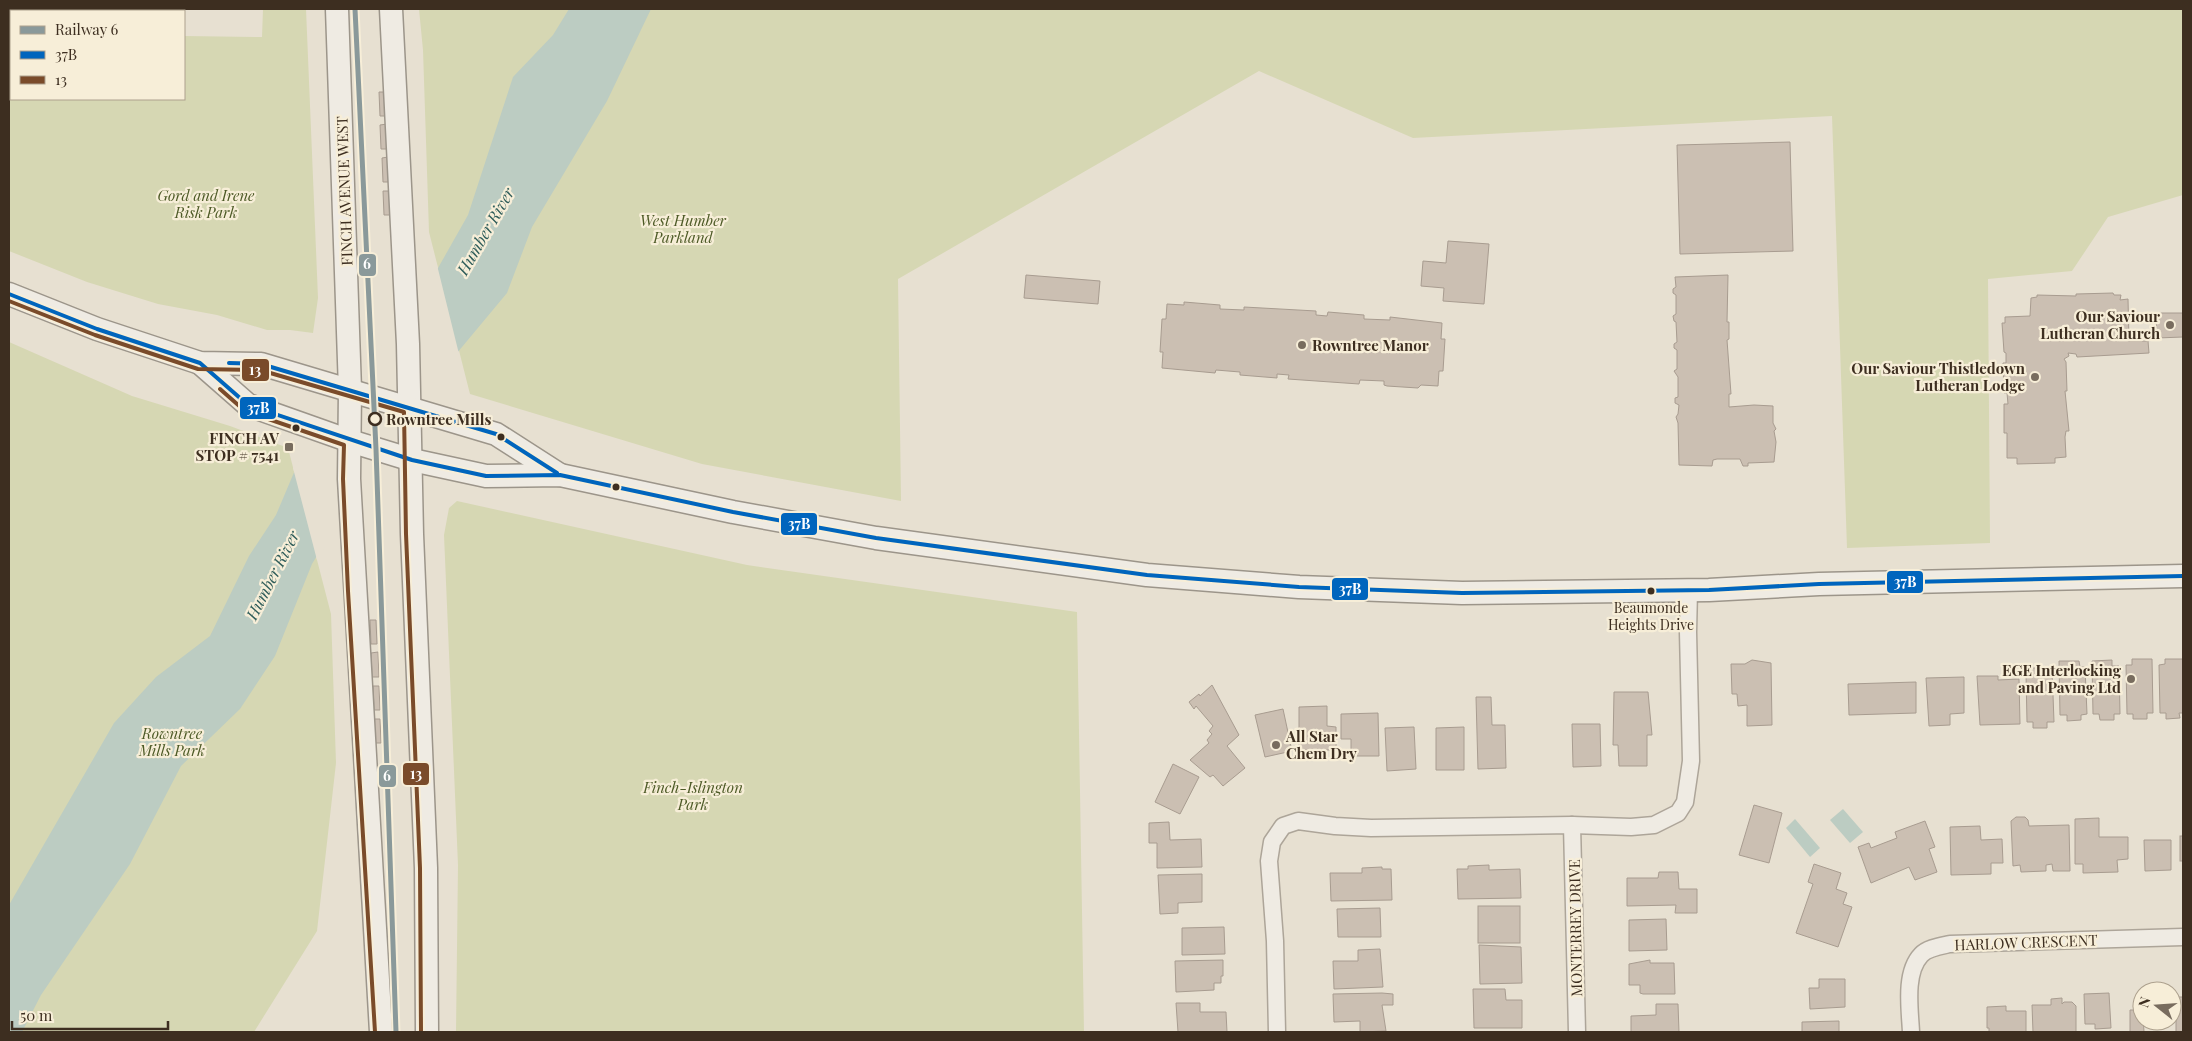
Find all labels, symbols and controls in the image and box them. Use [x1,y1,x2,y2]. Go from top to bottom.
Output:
legend [10,10,185,100]
text: Railway 6 [55,19,119,39]
text: 37B [55,44,77,64]
text: 13 [55,69,67,89]
street label: FINCH AVENUE WEST [331,116,357,266]
water label: Humber River [451,183,519,279]
park label: Gord and Irene Risk Park [157,185,255,222]
park label: West Humber Parkland [640,210,727,247]
line badge: 6 [358,253,377,277]
text: 6 [363,254,371,273]
place label: Our Saviour Lutheran Church [2040,306,2160,343]
marker: Our Saviour Lutheran Church [2164,319,2176,331]
place label: Rowntree Manor [1312,335,1429,355]
marker: Rowntree Manor [1296,339,1308,351]
line badge: 13 [241,358,270,382]
place label: Our Saviour Thistledown Lutheran Lodge [1851,358,2026,395]
text: 13 [249,360,261,379]
marker: Our Saviour Thistledown Lutheran Lodge [2029,371,2041,383]
line badge: 37B [239,396,277,420]
text: 37B [247,398,269,417]
place label: Rowntree Mills [386,409,491,429]
marker: Rowntree Mills [368,412,382,426]
unlabelled marker [291,423,301,433]
place label: FINCH AV STOP # 7541 [196,428,280,465]
unlabelled marker [496,432,506,442]
marker: FINCH AV STOP # 7541 [283,441,295,453]
unlabelled marker [611,482,621,492]
line badge: 37B [780,512,818,536]
text: 37B [788,514,810,533]
water label: Humber River [240,526,304,624]
line badge: 37B [1886,570,1924,594]
text: 37B [1894,572,1916,591]
line badge: 37B [1331,577,1369,601]
text: 37B [1339,579,1361,598]
marker: Beaumonde Heights Drive [1646,586,1656,596]
place label: Beaumonde Heights Drive [1608,598,1694,634]
place label: EGE Interlocking and Paving Ltd [2002,660,2122,697]
marker: EGE Interlocking and Paving Ltd [2125,673,2137,685]
park label: Rowntree Mills Park [138,723,205,760]
place label: All Star Chem Dry [1285,726,1357,763]
marker: All Star Chem Dry [1270,739,1282,751]
line badge: 13 [402,762,430,786]
line badge: 6 [378,764,397,788]
text: 13 [410,764,422,783]
text: 6 [383,766,391,785]
park label: Finch-Islington Park [642,777,743,814]
street label: MONTERREY DRIVE [1564,859,1586,997]
street label: HARLOW CRESCENT [1954,930,2098,954]
north arrow [2132,981,2182,1031]
text: N [2134,994,2155,1010]
scale bar [12,998,169,1030]
text: 50 m [20,1005,53,1025]

